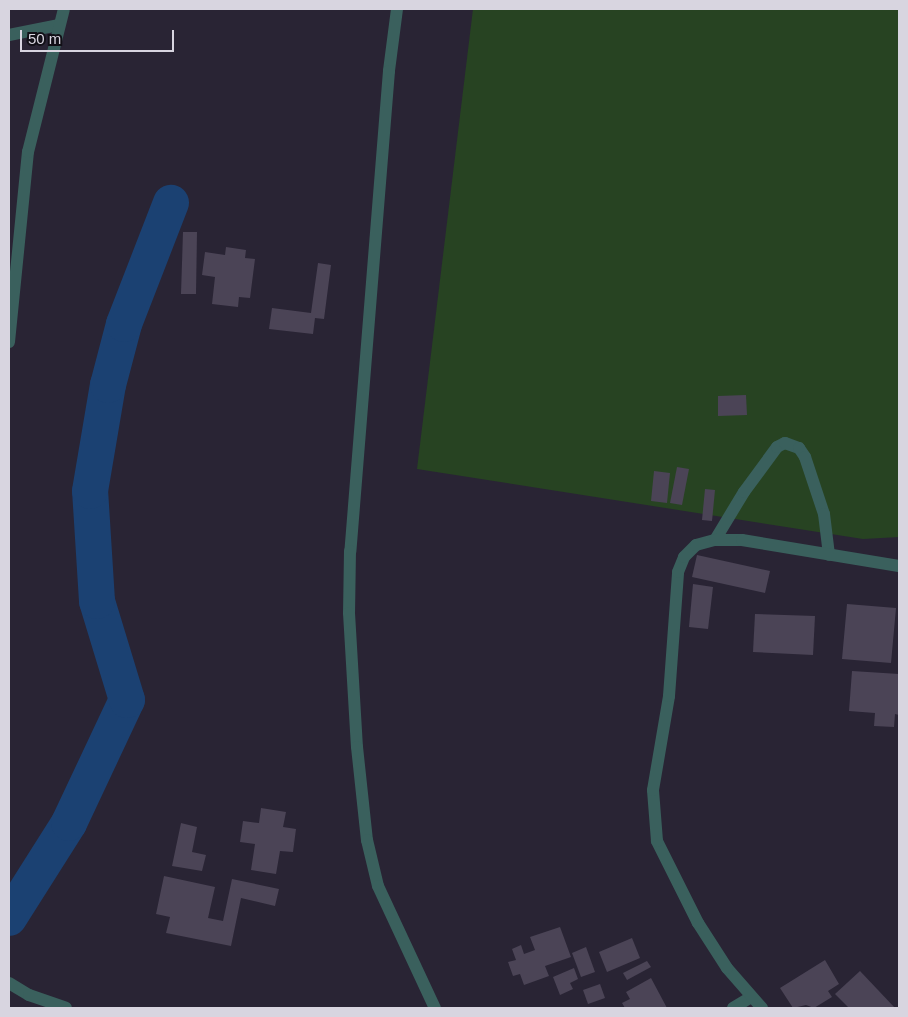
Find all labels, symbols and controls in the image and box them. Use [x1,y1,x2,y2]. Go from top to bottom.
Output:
scale bar [22,20,176,52]
text: 50 m [28,30,61,47]

